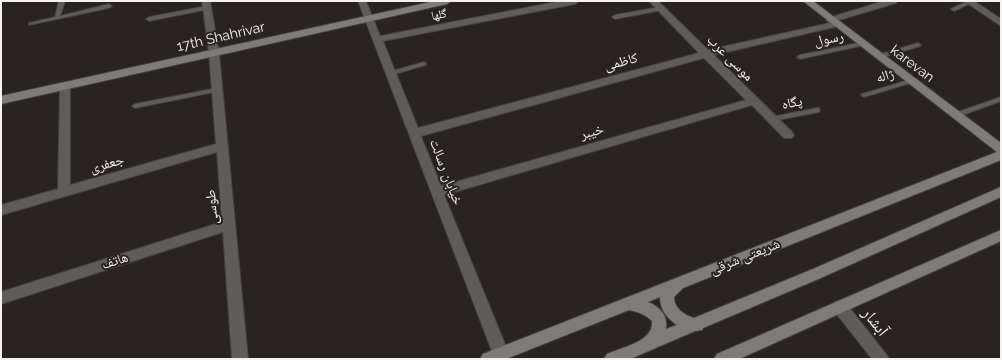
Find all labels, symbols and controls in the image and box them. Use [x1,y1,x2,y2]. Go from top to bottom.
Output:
street label: گلها [430,6,448,24]
street label: 17th Shahrivar [175,19,267,55]
street label: رسول [813,28,845,50]
street label: موسی عرب [703,31,757,85]
street label: karevan [887,42,937,86]
street label: کاظمی [602,49,640,75]
street label: ژاله [874,65,896,87]
street label: پگاه [780,93,804,113]
street label: خیبر [578,121,606,143]
street label: خیابان رسالت [426,137,466,207]
street label: جعفری [88,151,126,177]
street label: طوسی [202,189,222,225]
street label: شریعتی شرقی [708,235,782,279]
street label: هاتف [100,249,130,273]
street label: آبشار [857,304,893,340]

